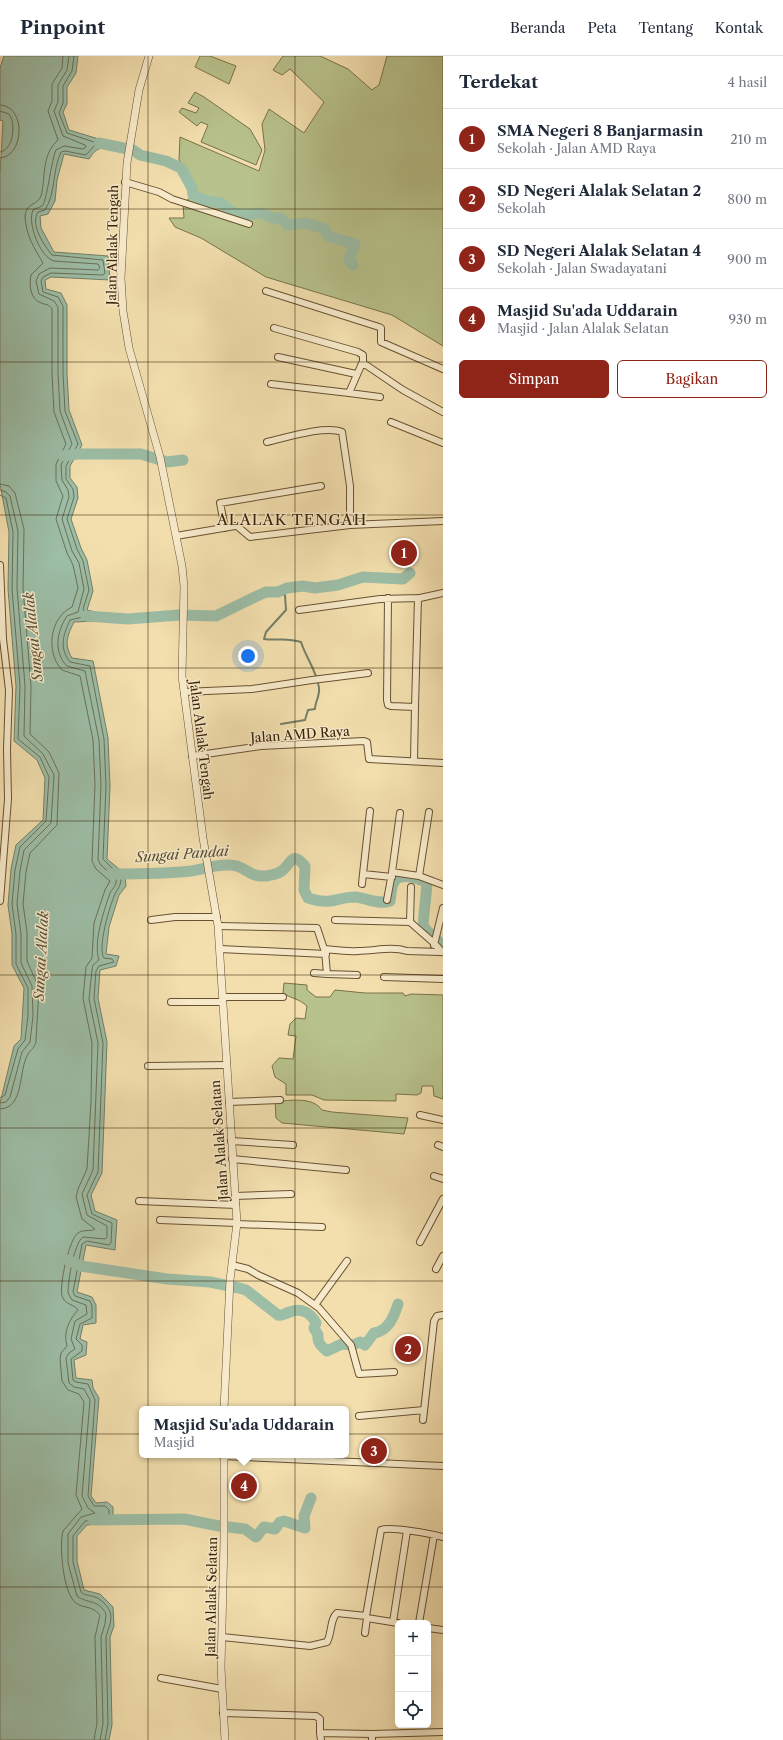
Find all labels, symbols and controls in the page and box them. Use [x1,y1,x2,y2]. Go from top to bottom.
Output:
text: Pinpoint [20,16,105,39]
text: Beranda [510,19,566,37]
text: Peta [588,19,617,37]
text: Tentang [639,19,693,37]
text: Kontak [715,19,763,37]
text: Terdekat [459,72,538,92]
text: 4 hasil [728,74,767,90]
text: SMA Negeri 8 Banjarmasin [497,121,703,140]
text: 1 [469,131,475,147]
text: 210 m [730,131,767,147]
text: Sekolah · Jalan AMD Raya [497,140,656,156]
text: SD Negeri Alalak Selatan 2 [497,181,701,200]
street label: Jalan Alalak Tengah [103,185,121,307]
text: 2 [468,191,476,207]
text: 800 m [727,191,767,207]
text: Sekolah [497,200,546,216]
text: SD Negeri Alalak Selatan 4 [497,241,702,260]
text: 3 [468,251,476,267]
text: 900 m [727,251,767,267]
text: Sekolah · Jalan Swadayatani [497,260,667,276]
text: Masjid Su'ada Uddarain [497,301,678,320]
text: 4 [468,311,476,327]
text: 930 m [728,311,767,327]
text: Masjid · Jalan Alalak Selatan [497,320,669,336]
button: Simpan [459,360,609,398]
button: Bagikan [617,360,767,398]
district label: ALALAK TENGAH [216,510,367,529]
pin: 1 [391,538,417,568]
water label: Sungai Alalak [19,591,47,684]
your location [238,646,258,666]
street label: Jalan Alalak Tengah [186,677,217,801]
street label: Jalan AMD Raya [248,723,350,746]
water label: Sungai Pandai [134,842,231,866]
water label: Sungai Alalak [30,910,52,1002]
street label: Jalan Alalak Selatan [207,1079,231,1203]
pin: 2 [395,1334,421,1364]
popup [139,1406,349,1458]
text: Masjid Su'ada Uddarain [154,1415,334,1434]
text: Masjid [154,1434,195,1450]
pin: 3 [361,1436,387,1466]
pin: 4 [231,1471,257,1501]
street label: Jalan Alalak Selatan [202,1537,220,1659]
map controls [395,1620,431,1728]
button: + [395,1620,431,1656]
button: − [395,1656,431,1692]
button: locate [395,1692,431,1728]

